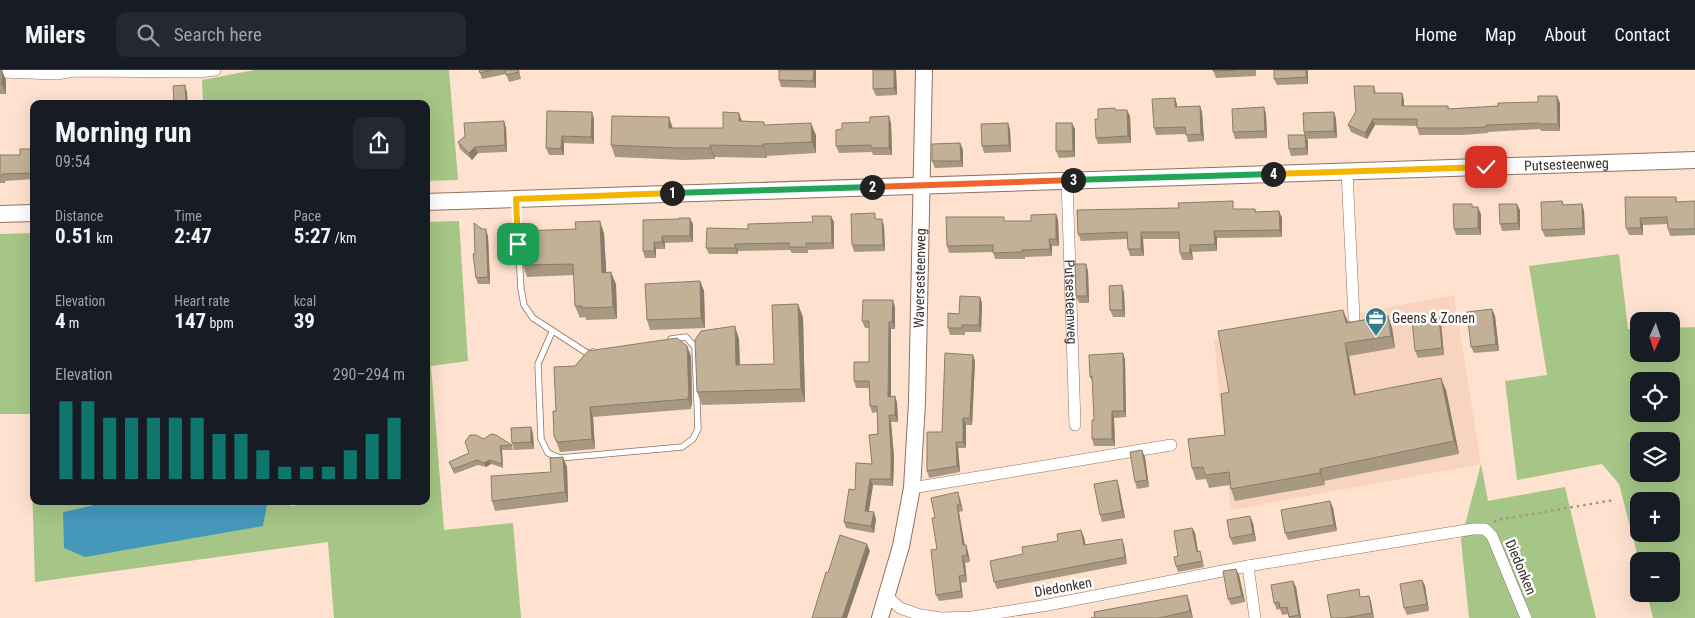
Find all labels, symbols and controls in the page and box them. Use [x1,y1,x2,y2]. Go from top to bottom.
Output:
search box [116,12,466,57]
text: Milers [25,21,86,49]
icon: search [134,21,162,49]
text: Search here [174,23,262,46]
text: Home [1415,24,1457,45]
text: Map [1485,24,1516,45]
text: About [1544,24,1586,45]
text: Contact [1614,24,1670,45]
text: Morning run [55,116,191,149]
button: share [353,117,405,169]
pin [1465,146,1507,188]
text: 09:54 [55,152,90,171]
icon: check [1472,153,1500,181]
street label: Putsesteenweg [1524,155,1609,174]
pin: 4 [1260,162,1286,186]
text: 4 [1270,166,1277,182]
pin: 3 [1060,168,1086,192]
text: 3 [1070,172,1077,188]
pin: 2 [860,174,884,200]
text: 2 [869,179,876,195]
pin: 1 [660,180,684,206]
text: 1 [669,185,676,201]
text: Distance [55,208,103,224]
text: Time [174,208,202,224]
text: Pace [294,208,321,224]
pin [497,223,539,265]
text: 0.51 [55,224,93,248]
text: 2:47 [174,224,212,248]
text: 5:27 [294,224,331,248]
street label: Waversesteenweg [911,228,929,328]
text: km [93,230,113,246]
text: /km [331,230,357,246]
icon: arrive [504,230,532,258]
street label: Putsesteenweg [1062,259,1080,345]
text: Elevation [55,293,105,309]
text: Heart rate [174,293,230,309]
text: kcal [294,293,316,309]
office icon: Geens & Zonen [1364,306,1388,337]
text: 4 [55,309,66,333]
text: 147 [174,309,206,333]
text: 39 [294,309,315,333]
place label: Geens & Zonen [1392,310,1475,326]
north arrow [1630,312,1680,362]
map controls [1630,312,1680,602]
text: m [66,315,79,331]
text: bpm [206,315,234,331]
text: Elevation [55,365,113,384]
text: 290–294 m [333,365,405,384]
button: locate [1630,372,1680,422]
button: layers [1630,432,1680,482]
button: + [1630,492,1680,542]
street label: Diedonken [1502,537,1540,597]
button: − [1630,552,1680,602]
street label: Diedonken [1033,574,1093,600]

